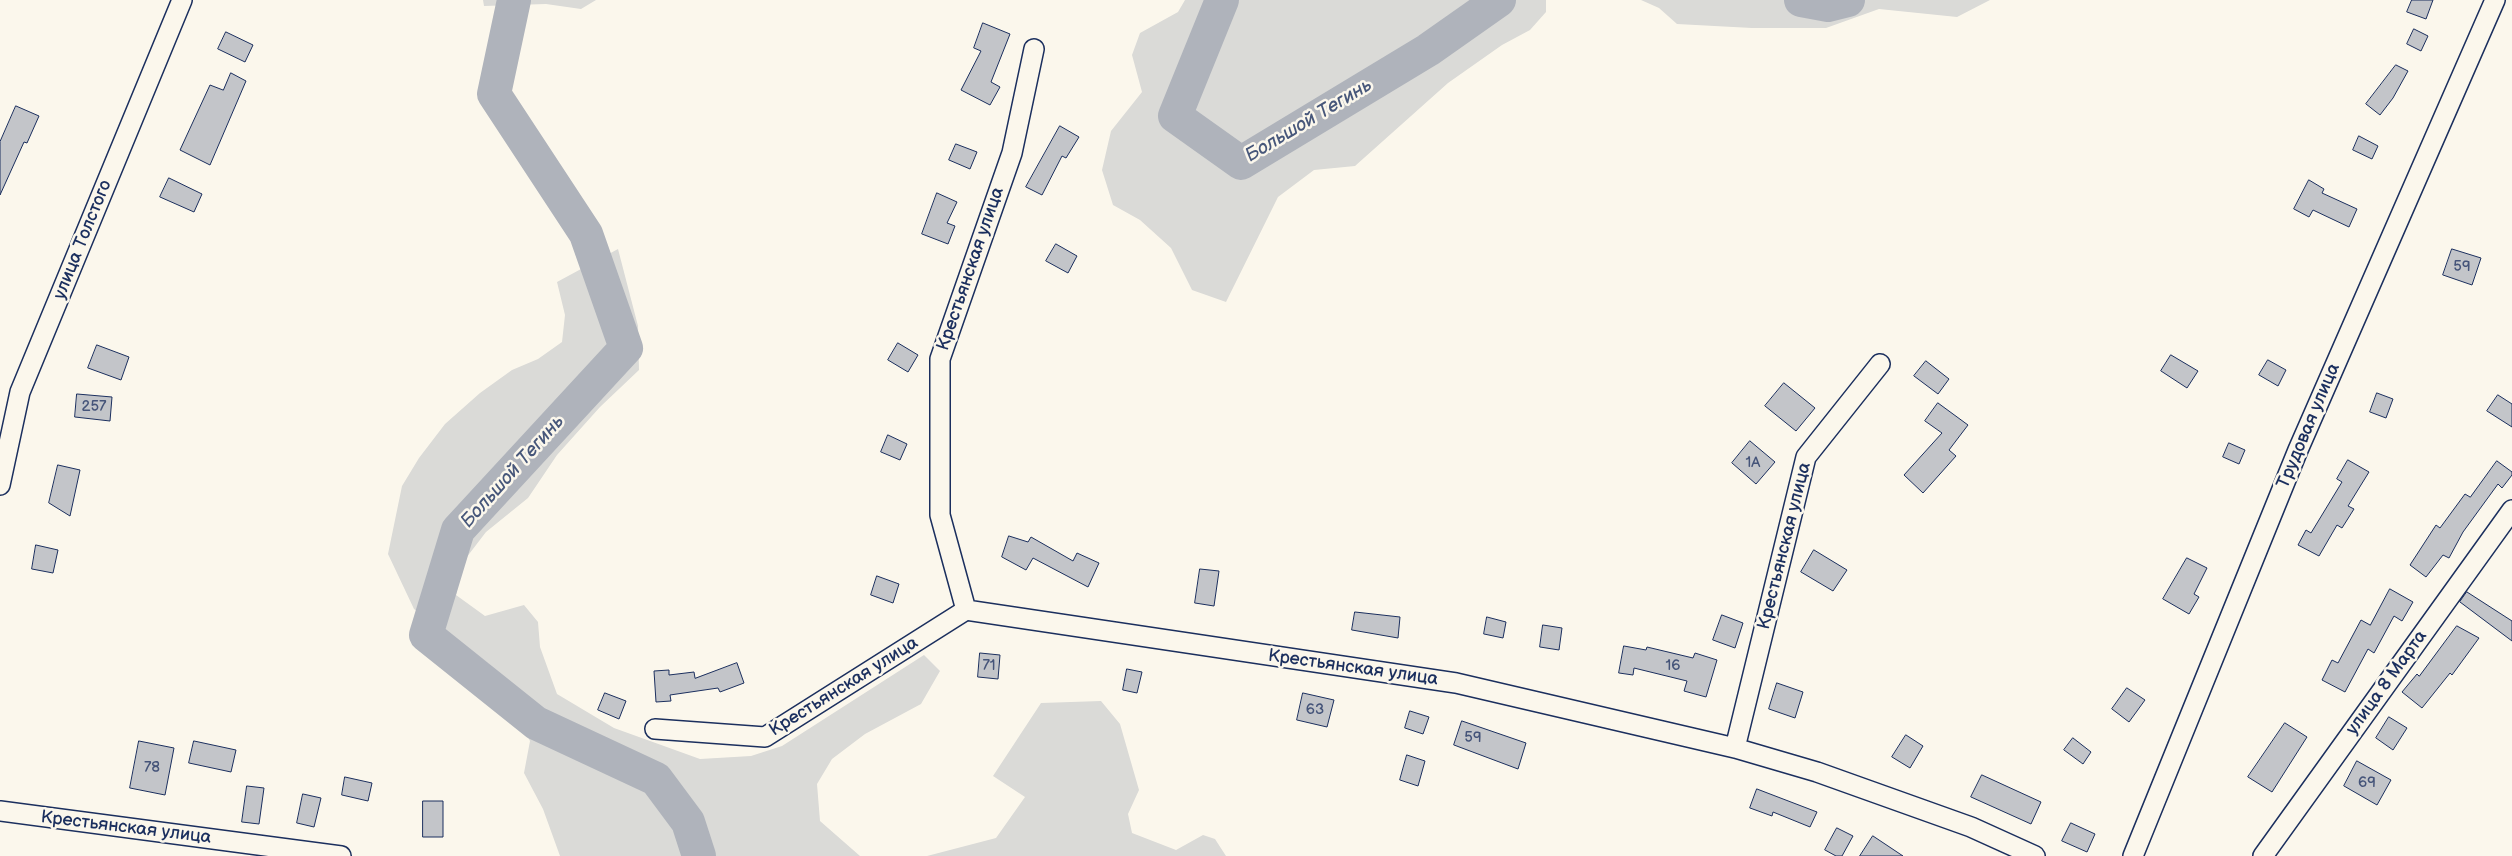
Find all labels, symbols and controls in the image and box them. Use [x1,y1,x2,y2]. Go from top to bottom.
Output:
water label: Большой Тегинь [1242,74,1376,168]
street label: улица Толстого [49,177,117,303]
street label: Крестьянская улица [933,184,1009,354]
house number: 59 [2453,258,2471,276]
street label: Трудовая улица [2273,360,2345,492]
house number: 257 [82,398,106,416]
water label: Большой Тегинь [456,411,570,533]
house number: 1А [1746,454,1760,472]
street label: Крестьянская улица [1754,460,1816,632]
street label: улица 8 Марта [2342,626,2432,740]
street label: Крестьянская улица [766,632,922,742]
street label: Крестьянская улица [1267,645,1439,691]
house number: 71 [982,657,996,675]
house number: 16 [1666,657,1680,675]
house number: 63 [1306,701,1324,719]
house number: 59 [1464,729,1482,747]
house number: 78 [144,759,160,777]
house number: 69 [2358,774,2376,792]
street label: Крестьянская улица [40,807,212,849]

